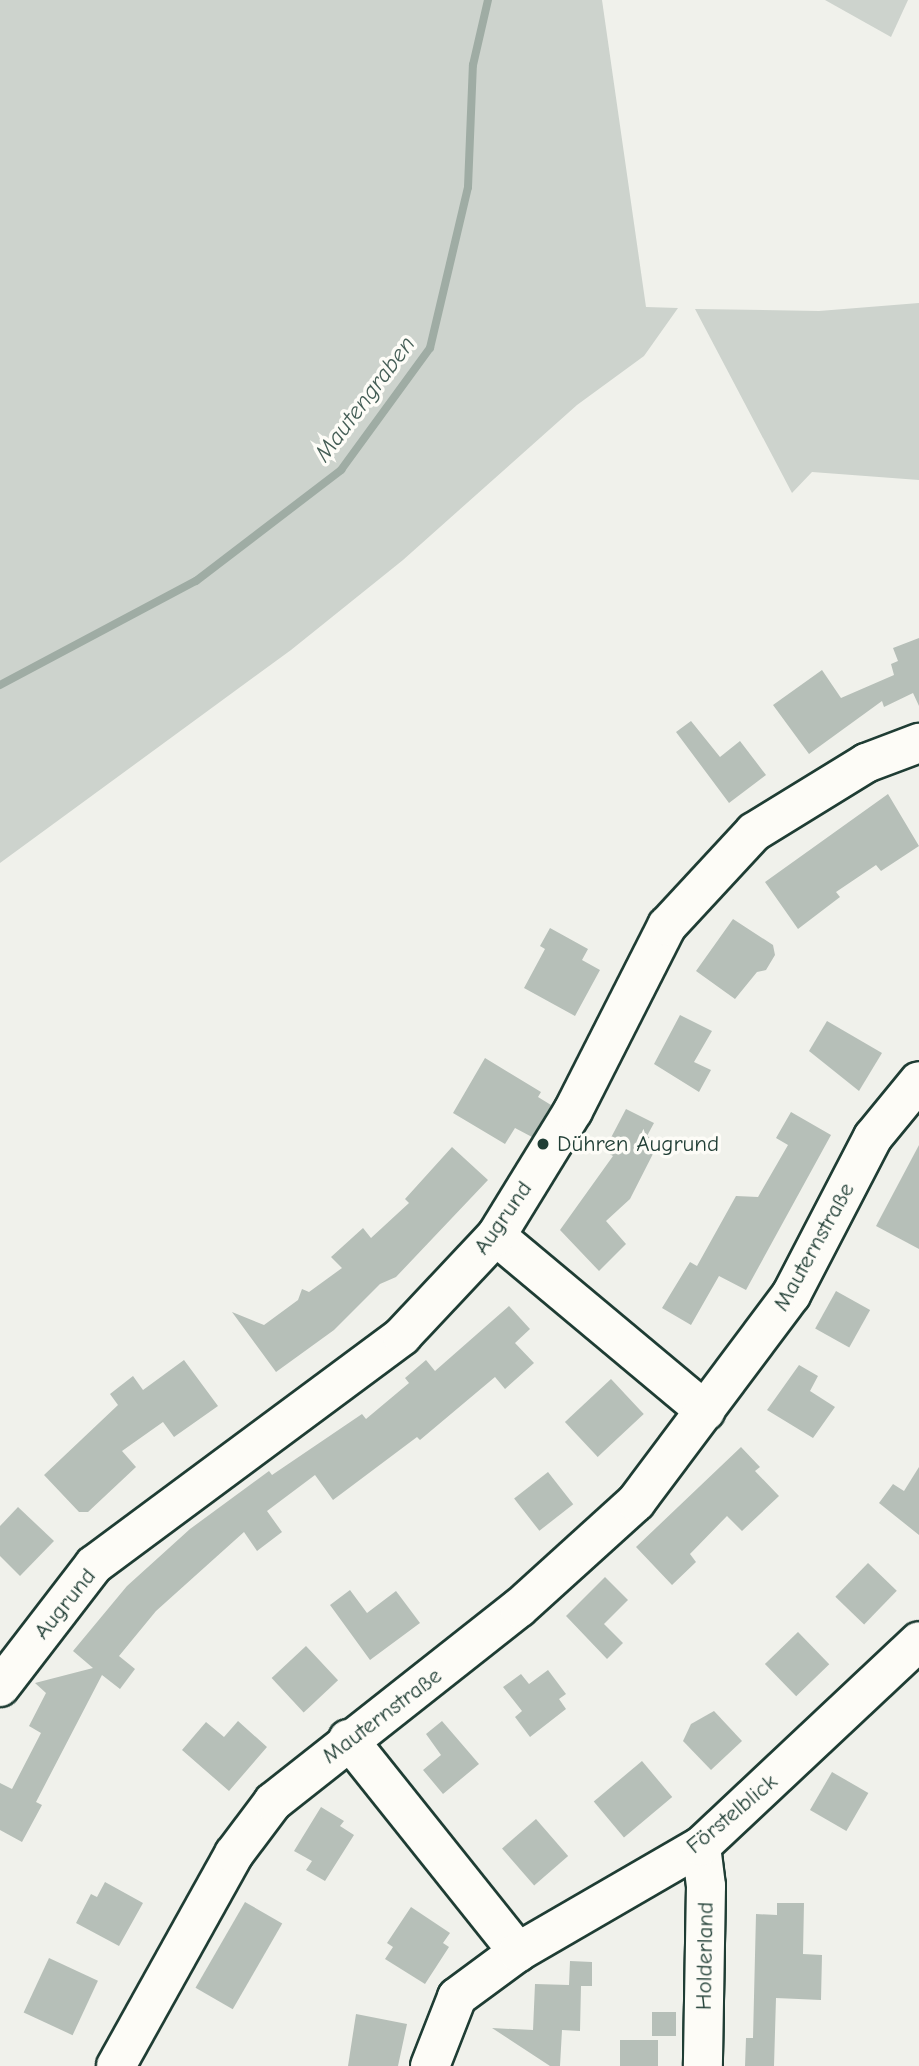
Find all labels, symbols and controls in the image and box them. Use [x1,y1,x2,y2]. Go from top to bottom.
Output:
water label: Mautengraben [308,331,422,467]
place label: Dühren Augrund [557,1130,719,1158]
marker: Dühren Augrund [535,1136,551,1152]
street label: Augrund [468,1176,538,1260]
street label: Mauternstraße [767,1178,861,1316]
street label: Augrund [28,1563,102,1645]
street label: Mauternstraße [317,1662,447,1770]
street label: Förstelblick [681,1768,783,1860]
street label: Holderland [690,1902,720,2010]

